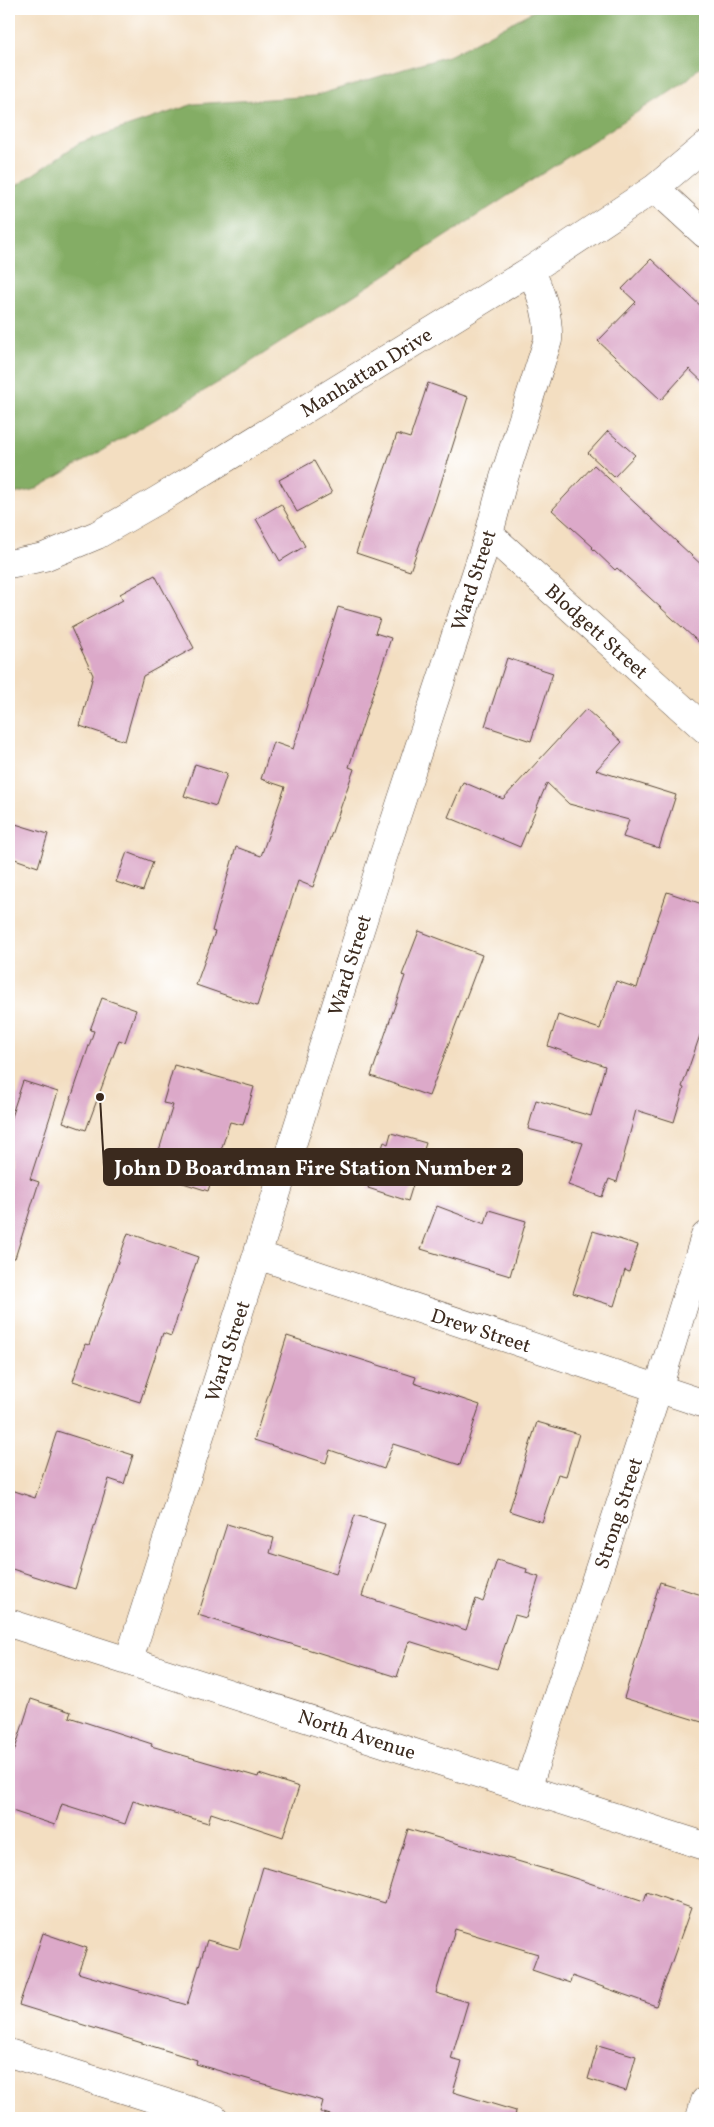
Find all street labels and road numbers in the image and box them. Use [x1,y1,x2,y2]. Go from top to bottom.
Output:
street label: Manhattan Drive [296,322,438,425]
street label: Ward Street [445,527,504,635]
street label: Blodgett Street [538,578,653,686]
street label: Ward Street [322,911,380,1020]
street label: Ward Street [199,1298,258,1406]
street label: Drew Street [427,1303,534,1361]
street label: Strong Street [589,1454,651,1573]
street label: North Avenue [294,1704,419,1768]

